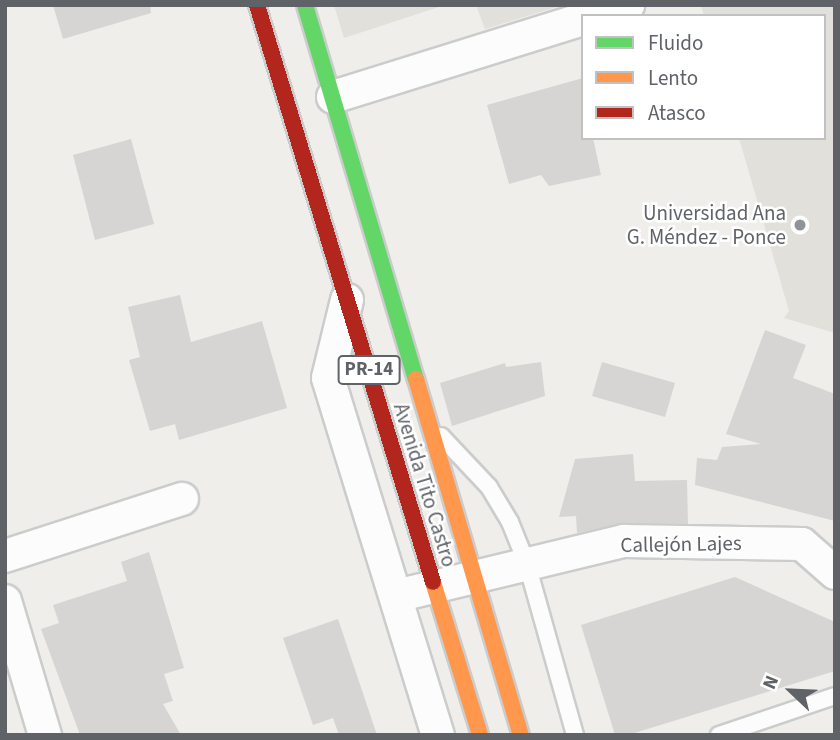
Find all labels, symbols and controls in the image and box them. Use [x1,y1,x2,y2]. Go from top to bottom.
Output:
legend [581,14,826,140]
text: Fluido [648,28,703,58]
text: Lento [648,63,698,93]
text: Atasco [648,98,706,128]
place label: Universidad Ana G. Méndez - Ponce [627,200,786,250]
marker: Universidad Ana G. Méndez - Ponce [792,217,808,233]
road number: PR-14 [338,354,400,386]
street label: Avenida Tito Castro [388,400,462,570]
street label: Callejón Lajes [620,530,742,558]
north arrow [756,656,826,726]
text: N [756,672,786,694]

